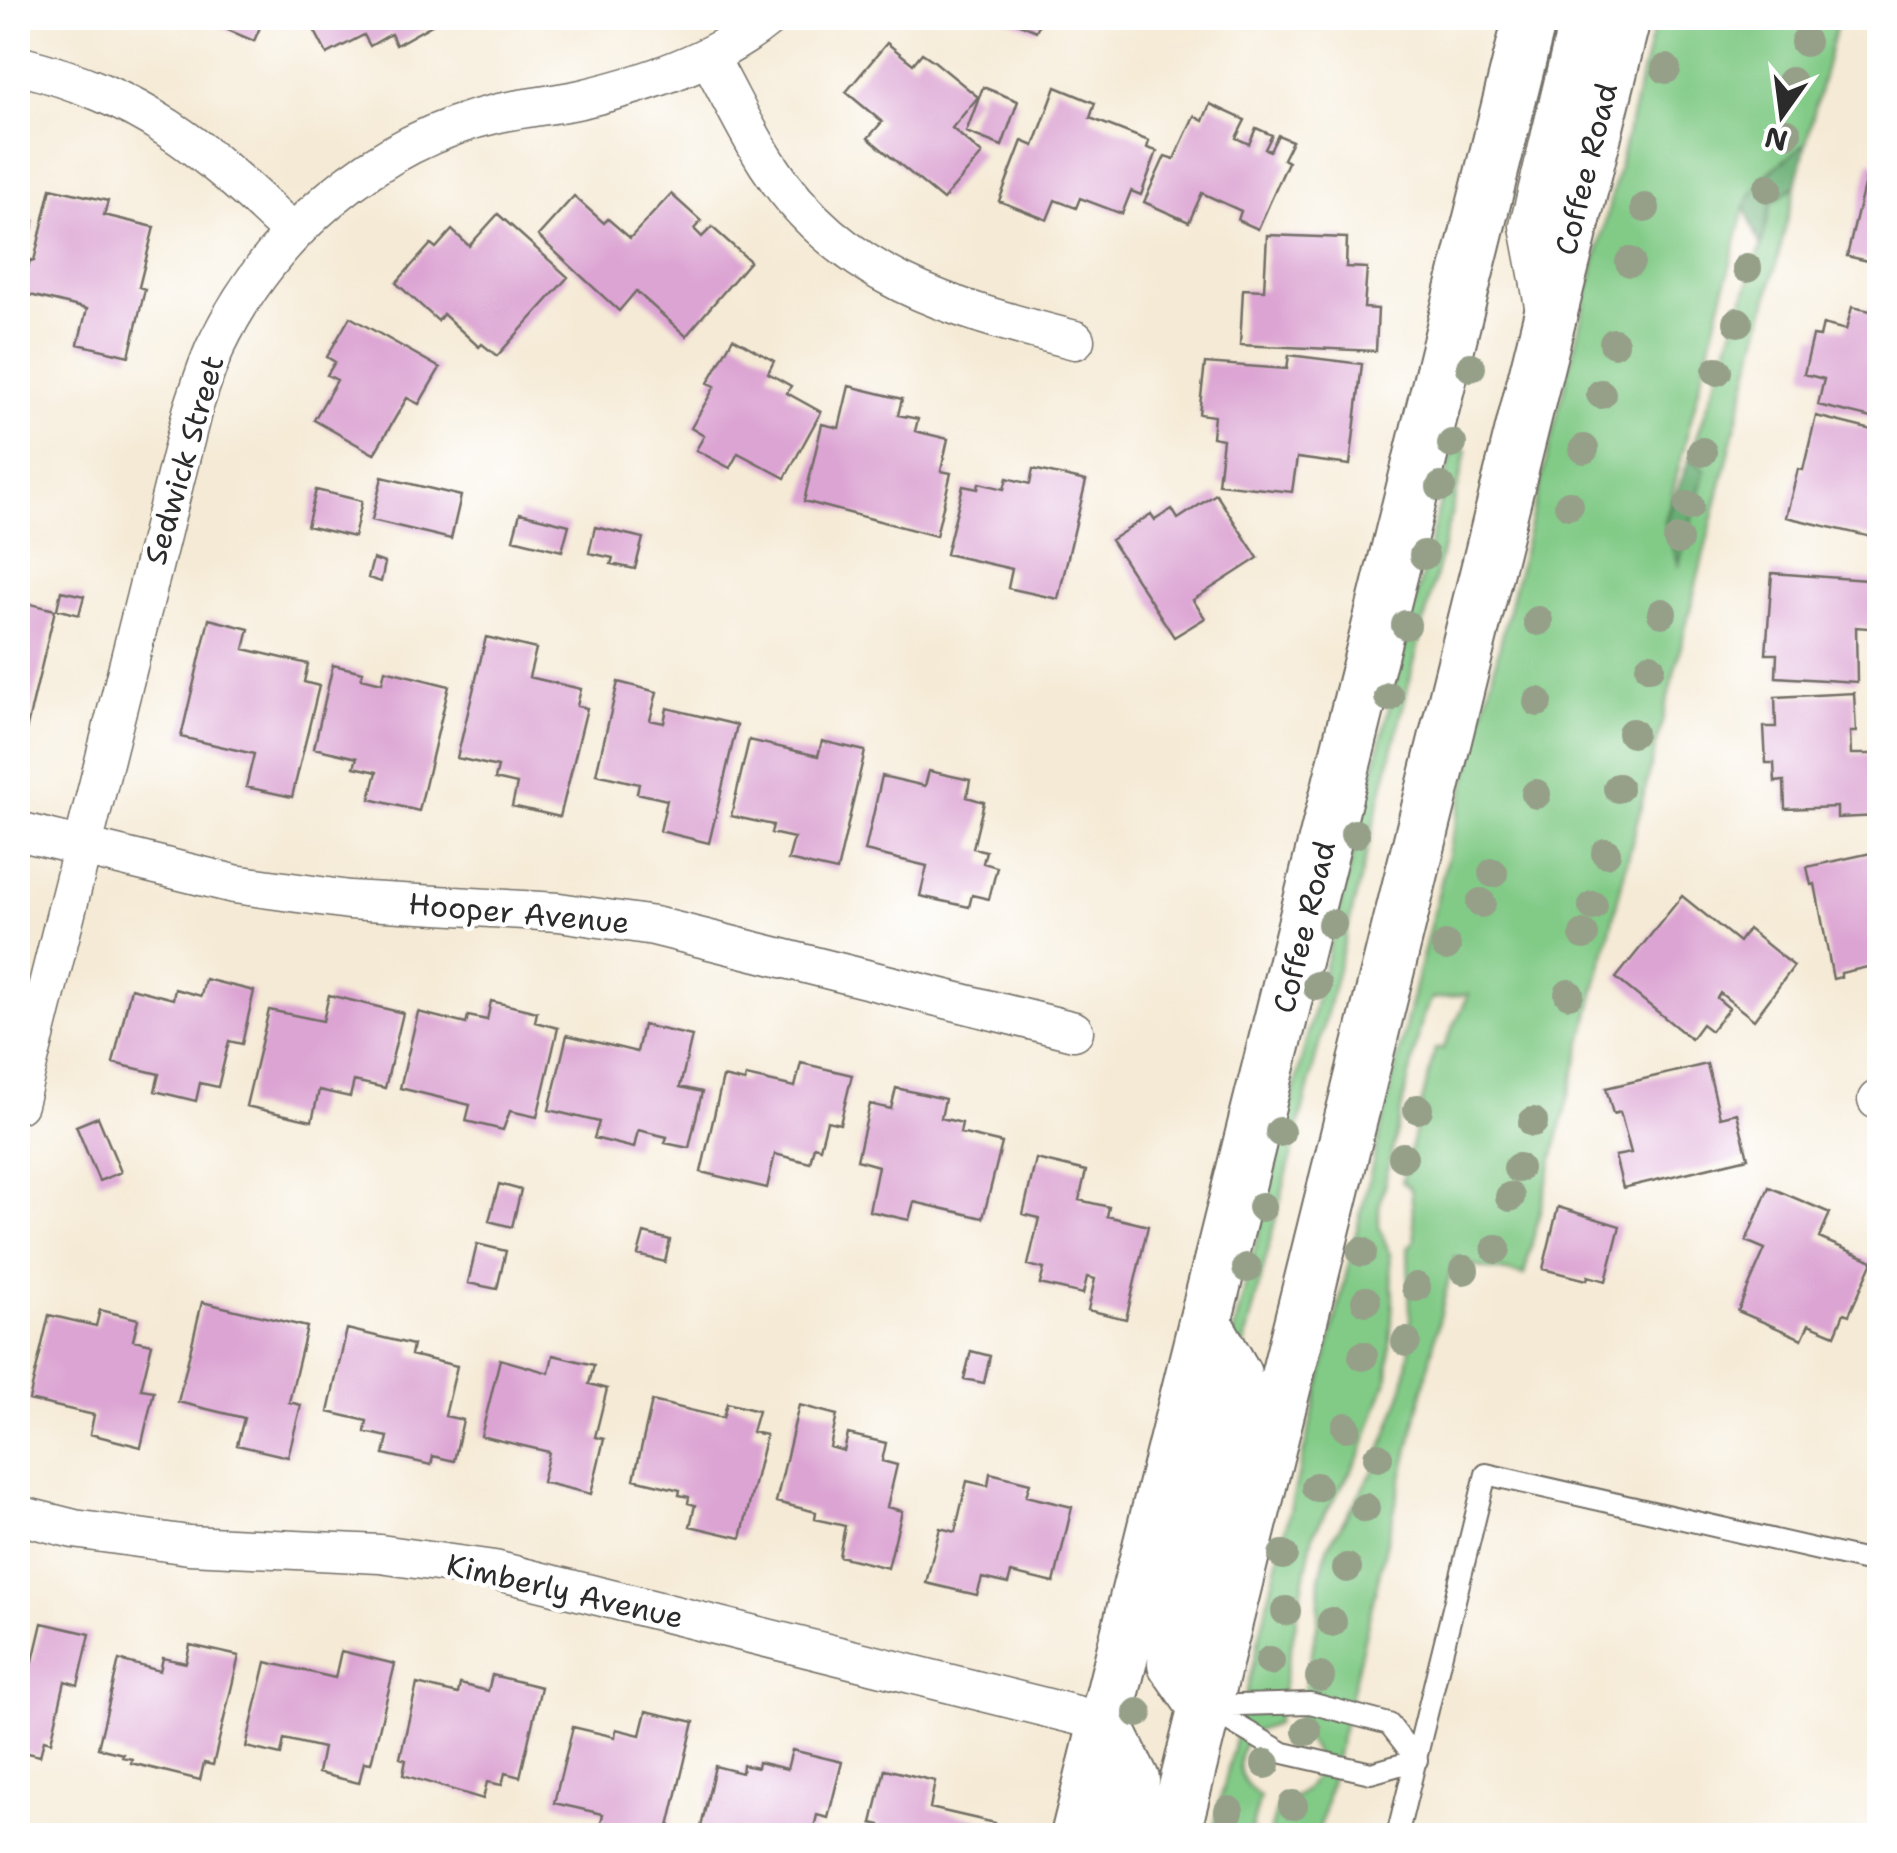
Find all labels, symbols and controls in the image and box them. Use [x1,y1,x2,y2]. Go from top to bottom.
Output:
north arrow [1732,65,1832,165]
street label: Coffee Road [1545,79,1627,259]
text: N [1761,118,1791,160]
street label: Sedwick Street [135,351,233,569]
street label: Coffee Road [1263,837,1345,1017]
street label: Hooper Avenue [407,883,631,943]
street label: Kimberly Avenue [443,1544,687,1638]

